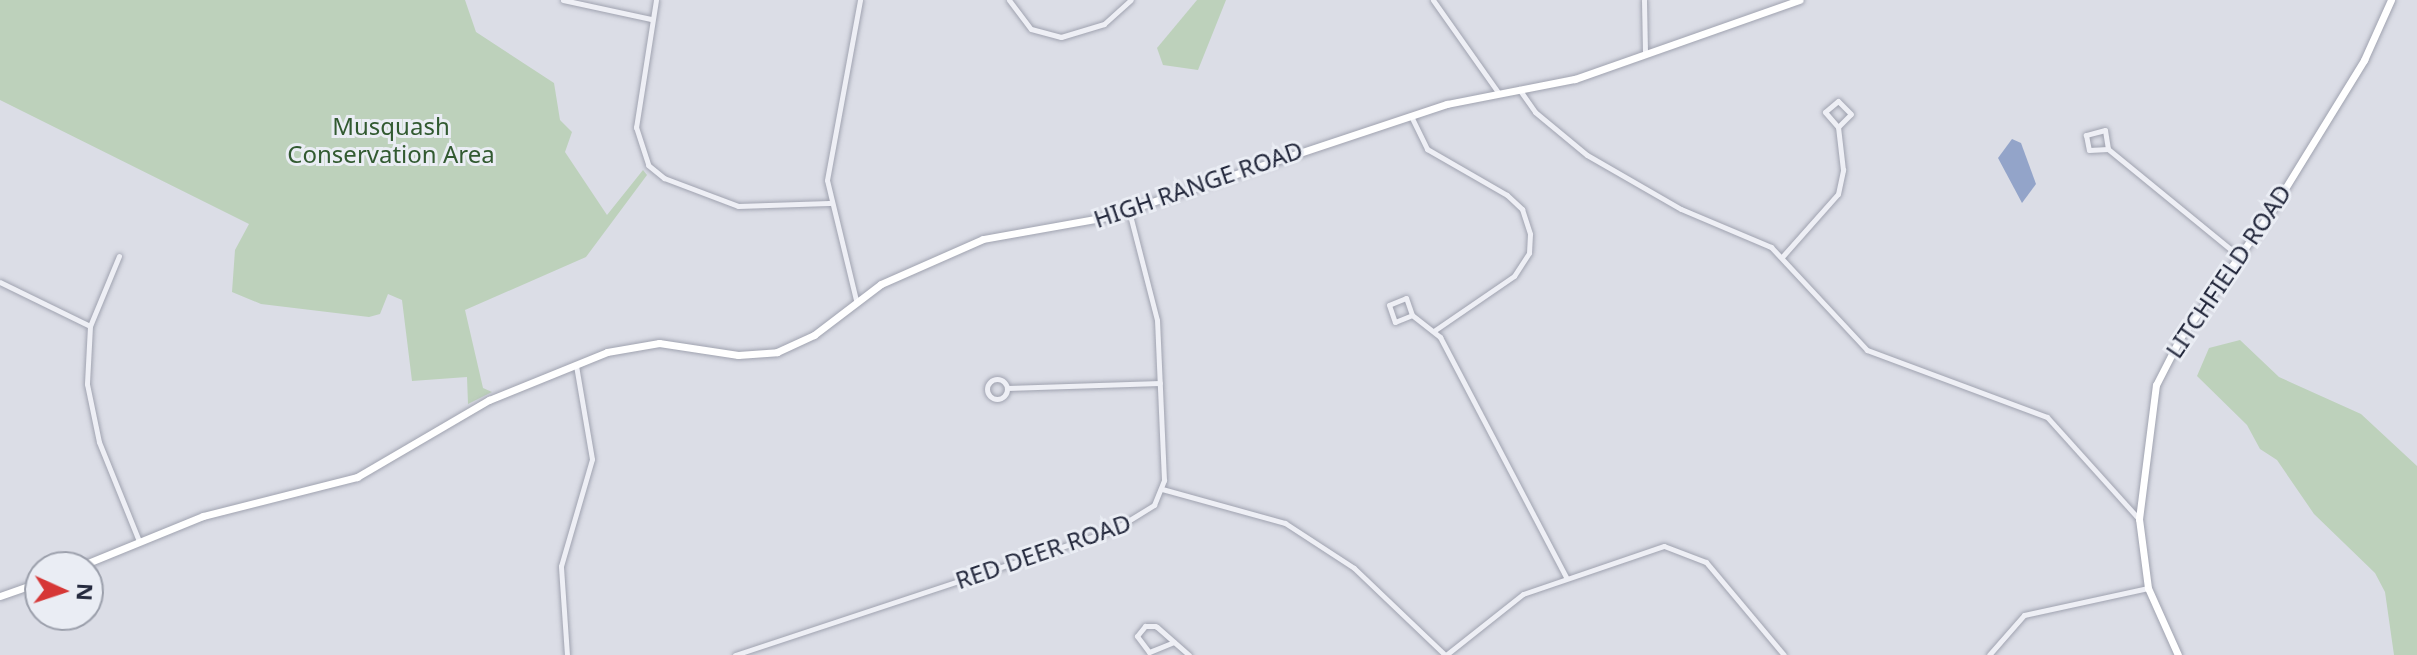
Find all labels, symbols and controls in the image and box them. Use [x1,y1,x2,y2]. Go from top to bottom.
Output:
park label: Musquash Conservation Area [287,112,495,168]
street label: HIGH RANGE ROAD [1090,135,1306,233]
street label: LITCHFIELD ROAD [2159,179,2297,363]
street label: RED DEER ROAD [952,508,1134,594]
north arrow [24,551,104,631]
text: N [71,582,101,602]

